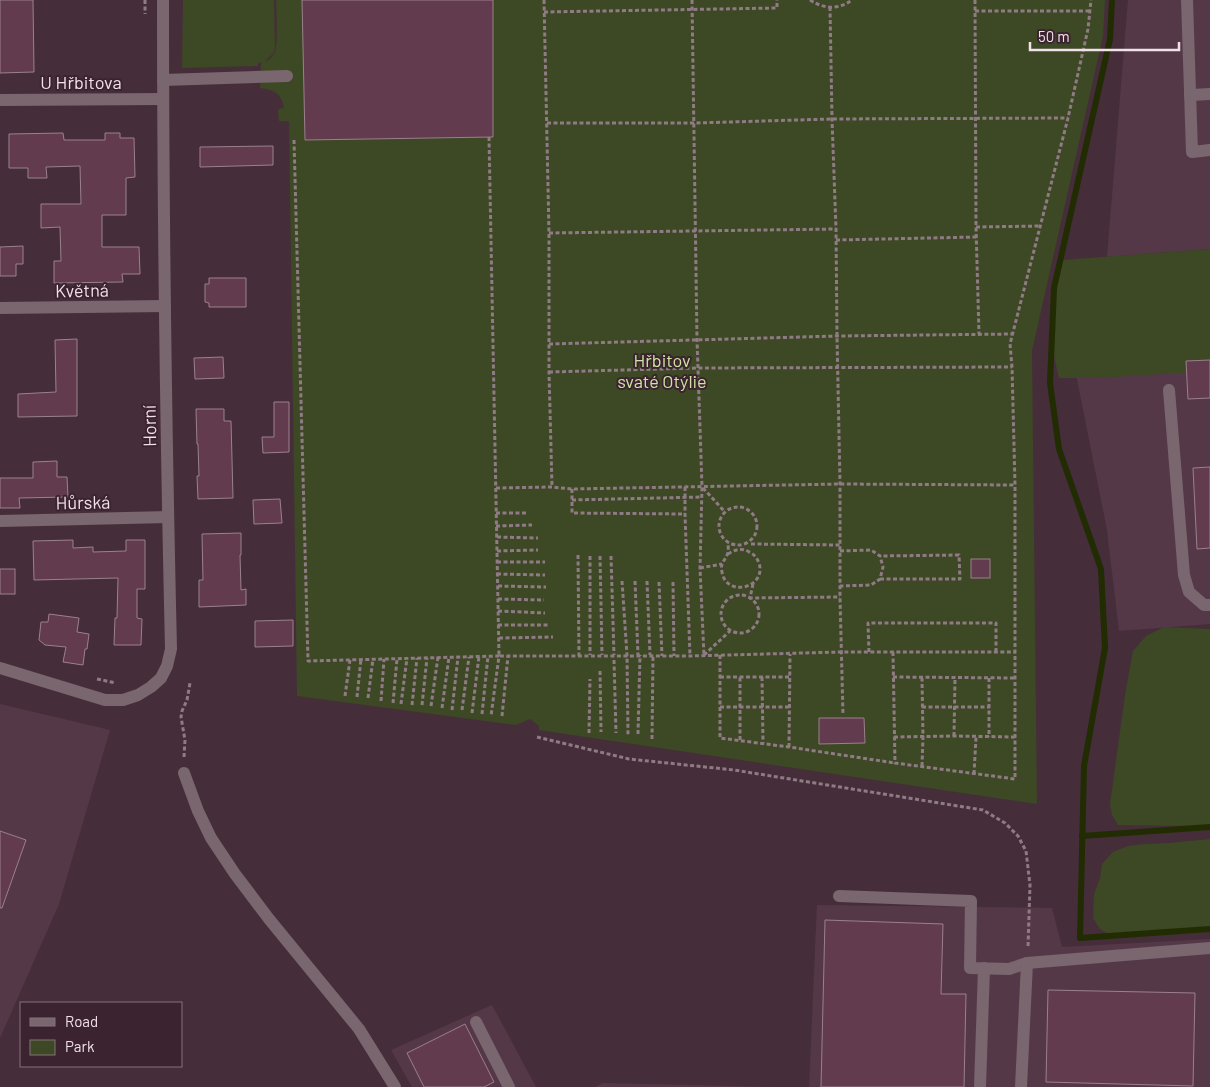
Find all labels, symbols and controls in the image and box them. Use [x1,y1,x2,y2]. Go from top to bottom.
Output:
scale bar [1030,20,1179,52]
text: 50 m [1038,27,1070,45]
street label: U Hřbitova [40,71,122,93]
street label: Květná [55,279,109,301]
park label: Hřbitov svaté Otýlie [617,349,707,392]
street label: Horní [138,405,160,447]
street label: Hůrská [55,491,111,513]
legend [20,1002,182,1067]
text: Road [65,1012,98,1030]
text: Park [65,1037,95,1055]

